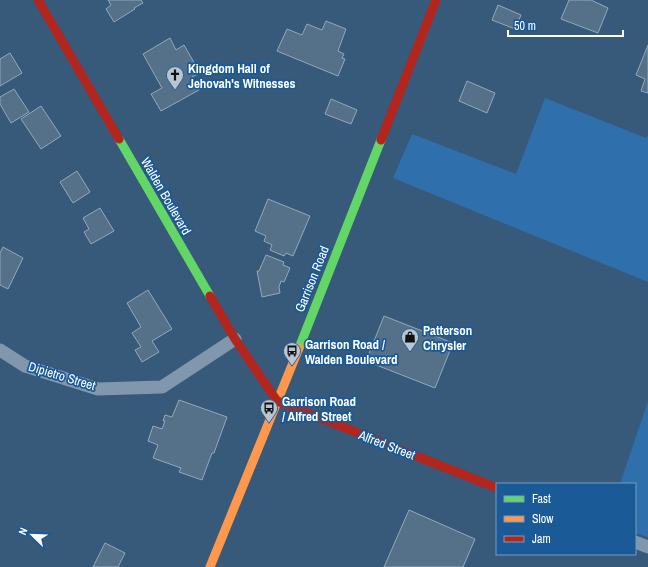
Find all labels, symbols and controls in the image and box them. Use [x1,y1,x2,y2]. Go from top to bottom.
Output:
scale bar [508,12,623,38]
text: 50 m [514,18,536,34]
place label: Kingdom Hall of Jehovah's Witnesses [188,60,295,92]
church icon: Kingdom Hall of Jehovah's Witnesses [165,65,185,90]
street label: Walden Boulevard [137,154,195,238]
street label: Garrison Road [291,243,333,315]
place label: Patterson Chrysler [423,322,472,354]
shop icon: Patterson Chrysler [400,327,420,352]
place label: Garrison Road / Walden Boulevard [305,336,398,368]
bus stop icon: Garrison Road / Walden Boulevard [282,341,302,366]
street label: Dipietro Street [26,358,98,394]
place label: Garrison Road / Alfred Street [282,393,356,425]
bus stop icon: Garrison Road / Alfred Street [259,398,279,423]
street label: Alfred Street [355,426,418,464]
legend [496,483,636,555]
text: Fast [532,491,551,507]
text: Slow [532,511,554,527]
north arrow [12,515,52,555]
text: N [15,525,31,537]
text: Jam [532,531,551,547]

